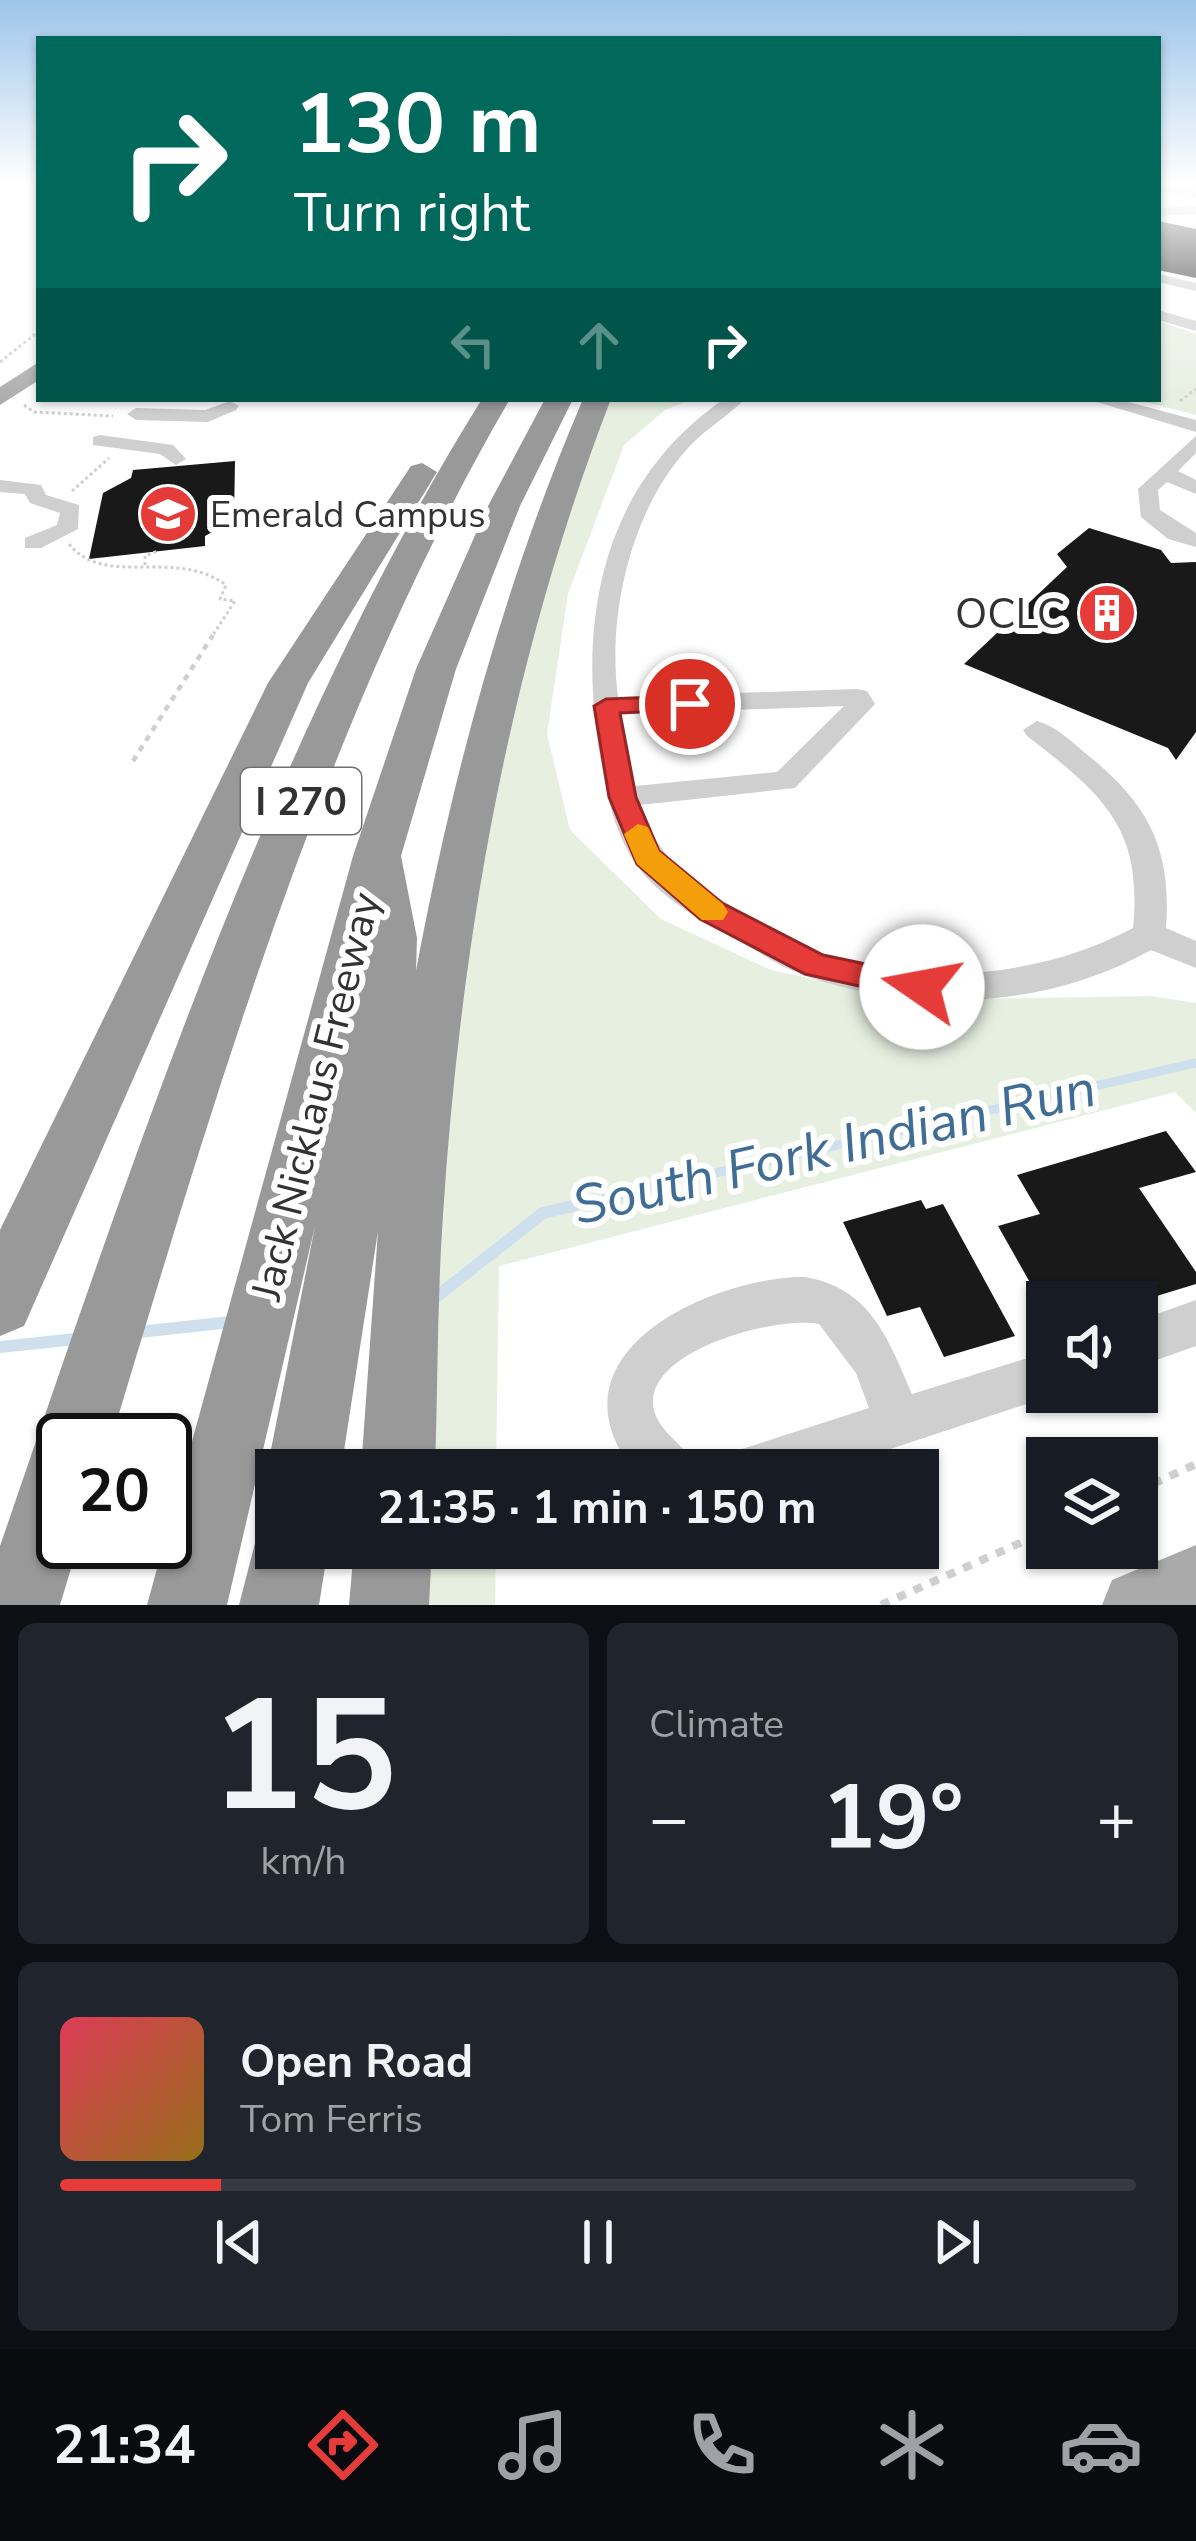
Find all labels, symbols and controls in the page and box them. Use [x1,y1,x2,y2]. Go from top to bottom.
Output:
text: 130 m [294,67,542,182]
icon: right [96,84,252,240]
text: Turn right [294,176,530,250]
icon: left [440,312,506,378]
icon: ahead [566,312,632,378]
icon: right [692,312,758,378]
school or university icon: Emerald Campus [137,483,199,545]
place label: Emerald Campus [210,491,486,540]
building icon: OCLC [1076,582,1138,644]
place label: OCLC [955,586,1065,643]
pin [639,653,741,755]
icon: arrive [657,671,723,737]
road number: I 270 [241,768,361,834]
street label: Jack Nicklaus Freeway [238,886,395,1307]
position arrow [859,924,985,1050]
water label: South Fork Indian Run [565,1051,1103,1243]
map controls [1026,1281,1158,1569]
button: sound [1026,1281,1158,1413]
speed limit sign: 20 [36,1413,192,1569]
button: layers [1026,1437,1158,1569]
text: 21:35 · 1 min · 150 m [377,1478,817,1539]
text: 15 [210,1650,397,1863]
text: Climate [649,1698,784,1751]
text: 19° [821,1757,964,1880]
text: − [649,1774,689,1864]
text: + [1096,1774,1136,1864]
text: km/h [261,1835,346,1888]
text: Open Road [240,2032,473,2093]
text: Tom Ferris [240,2093,423,2146]
icon: previous [206,2209,272,2275]
icon: pause [565,2209,631,2275]
icon: next [924,2209,990,2275]
icon: directions [301,2403,385,2487]
icon: music [491,2403,575,2487]
icon: phone [680,2403,764,2487]
icon: climate [870,2403,954,2487]
icon: car [1059,2403,1143,2487]
text: 21:34 [53,2408,196,2482]

